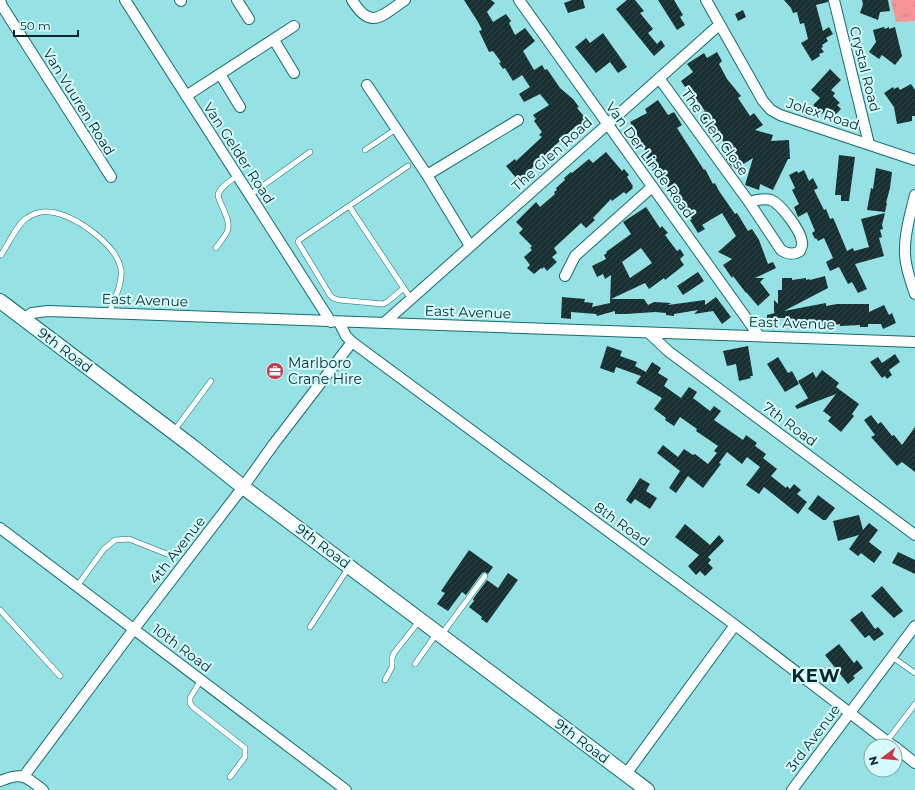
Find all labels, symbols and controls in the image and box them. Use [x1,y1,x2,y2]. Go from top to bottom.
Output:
scale bar [14,12,78,38]
text: 50 m [20,18,51,33]
street label: Crystal Road [846,24,884,114]
street label: Van Vuuren Road [39,45,119,159]
street label: The Glen Close [677,85,753,179]
street label: Jolex Road [783,93,862,134]
street label: Van Der Linde Road [602,98,698,222]
street label: Van Gelder Road [200,99,278,207]
street label: The Glen Road [508,113,596,195]
street label: East Avenue [101,289,189,311]
street label: East Avenue [424,301,512,323]
street label: East Avenue [748,312,836,334]
street label: 9th Road [34,324,96,376]
place label: Marlboro Crane Hire [288,354,362,388]
office icon: Marlboro Crane Hire [265,361,285,381]
street label: 7th Road [759,398,821,450]
street label: 8th Road [591,498,653,550]
street label: 4th Avenue [145,513,209,587]
street label: 9th Road [292,520,354,572]
street label: 10th Road [149,620,215,676]
district label: KEW [791,665,841,687]
street label: 3rd Avenue [782,701,844,775]
street label: 9th Road [551,715,613,767]
north arrow [863,738,903,778]
text: N [865,755,881,767]

